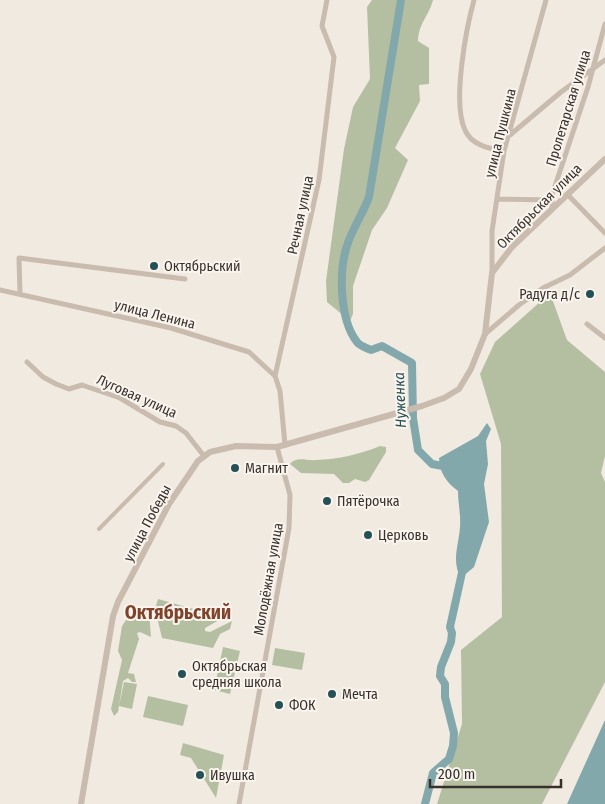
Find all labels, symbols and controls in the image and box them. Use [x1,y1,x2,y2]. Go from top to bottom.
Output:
street label: Пролетарская улица [543,48,594,168]
street label: улица Пушкина [481,87,520,180]
street label: Октябрьская улица [493,160,586,252]
street label: Речная улица [284,174,317,256]
place label: Октябрьский [164,258,241,275]
marker: Октябрьский [148,260,160,272]
place label: Радуга д/с [519,286,580,303]
marker: Радуга д/с [584,288,596,300]
street label: улица Ленина [113,296,197,333]
street label: Луговая улица [94,371,180,422]
water label: Нуженка [390,372,410,428]
place label: Магнит [245,460,288,477]
marker: Магнит [229,462,241,474]
street label: улица Победы [120,482,175,565]
place label: Пятёрочка [337,493,400,510]
marker: Пятёрочка [321,495,333,507]
street label: Молодёжная улица [250,521,287,637]
place label: Церковь [378,527,429,544]
marker: Церковь [362,529,374,541]
district label: Октябрьский [125,601,231,624]
place label: Октябрьская средняя школа [192,658,282,691]
marker: Октябрьская средняя школа [176,668,188,680]
place label: Мечта [342,686,378,703]
marker: Мечта [326,688,338,700]
place label: ФОК [289,697,316,714]
marker: ФОК [273,699,285,711]
scale bar [430,756,561,788]
text: 200 m [438,765,475,783]
place label: Ивушка [210,767,255,784]
marker: Ивушка [194,769,206,781]

